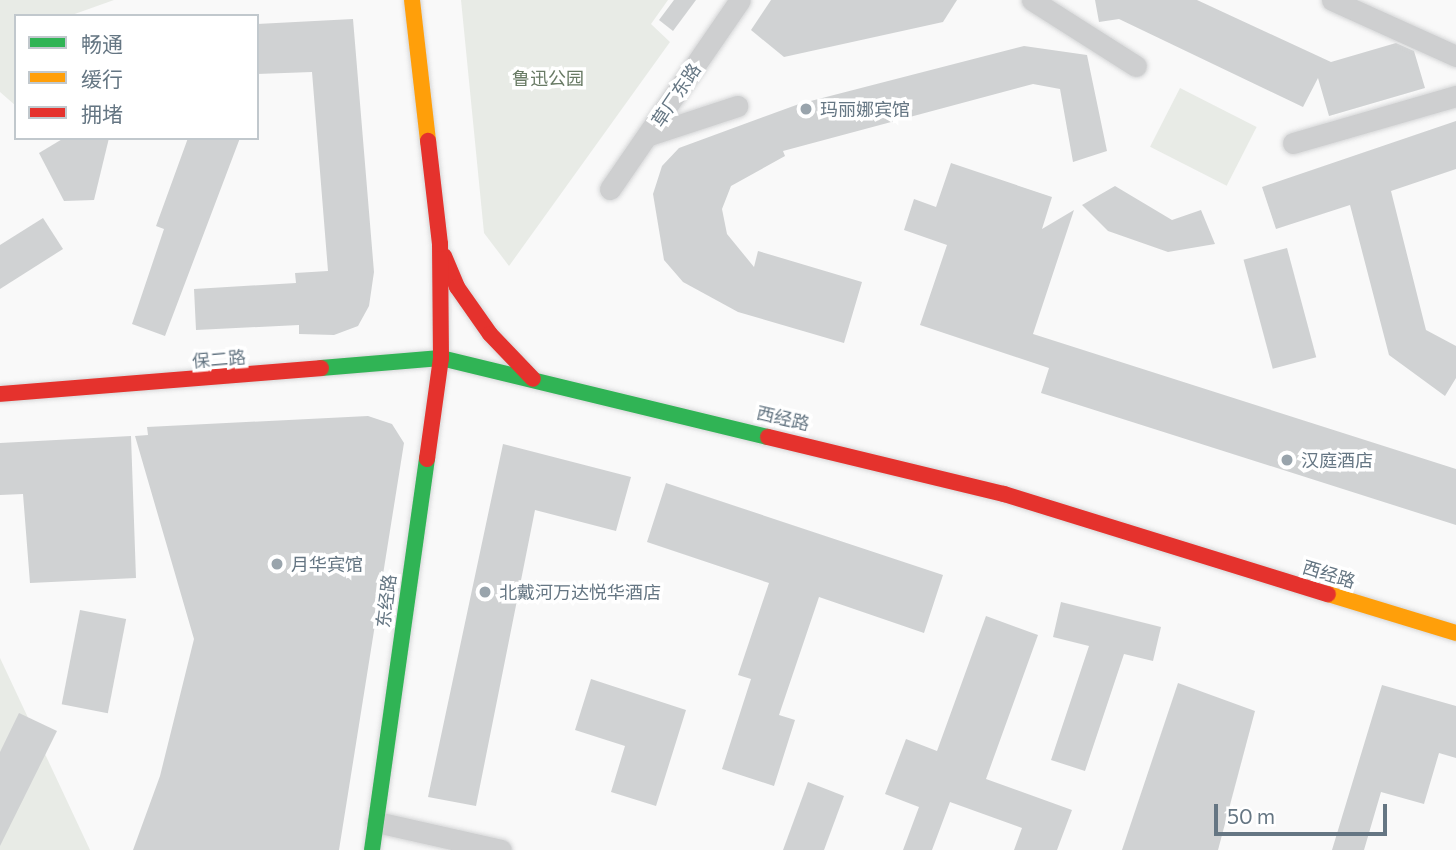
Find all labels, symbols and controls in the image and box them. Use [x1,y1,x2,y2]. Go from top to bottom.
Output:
legend [14,14,259,140]
text: 畅通 [81,31,123,56]
street label: 草厂东路 [647,59,705,131]
text: 缓行 [81,66,123,91]
park label: 鲁迅公园 [512,67,584,89]
place label: 玛丽娜宾馆 [820,98,910,120]
text: 拥堵 [81,101,123,126]
marker: 玛丽娜宾馆 [798,101,814,117]
street label: 保二路 [191,346,247,372]
street label: 西经路 [754,401,812,435]
place label: 汉庭酒店 [1301,449,1373,471]
marker: 汉庭酒店 [1279,452,1295,468]
place label: 月华宾馆 [291,553,363,575]
marker: 月华宾馆 [269,556,285,572]
street label: 西经路 [1300,556,1358,592]
street label: 东经路 [372,573,400,629]
place label: 北戴河万达悦华酒店 [499,581,661,603]
marker: 北戴河万达悦华酒店 [477,584,493,600]
scale bar [1218,790,1391,834]
text: 50 m [1227,803,1275,828]

